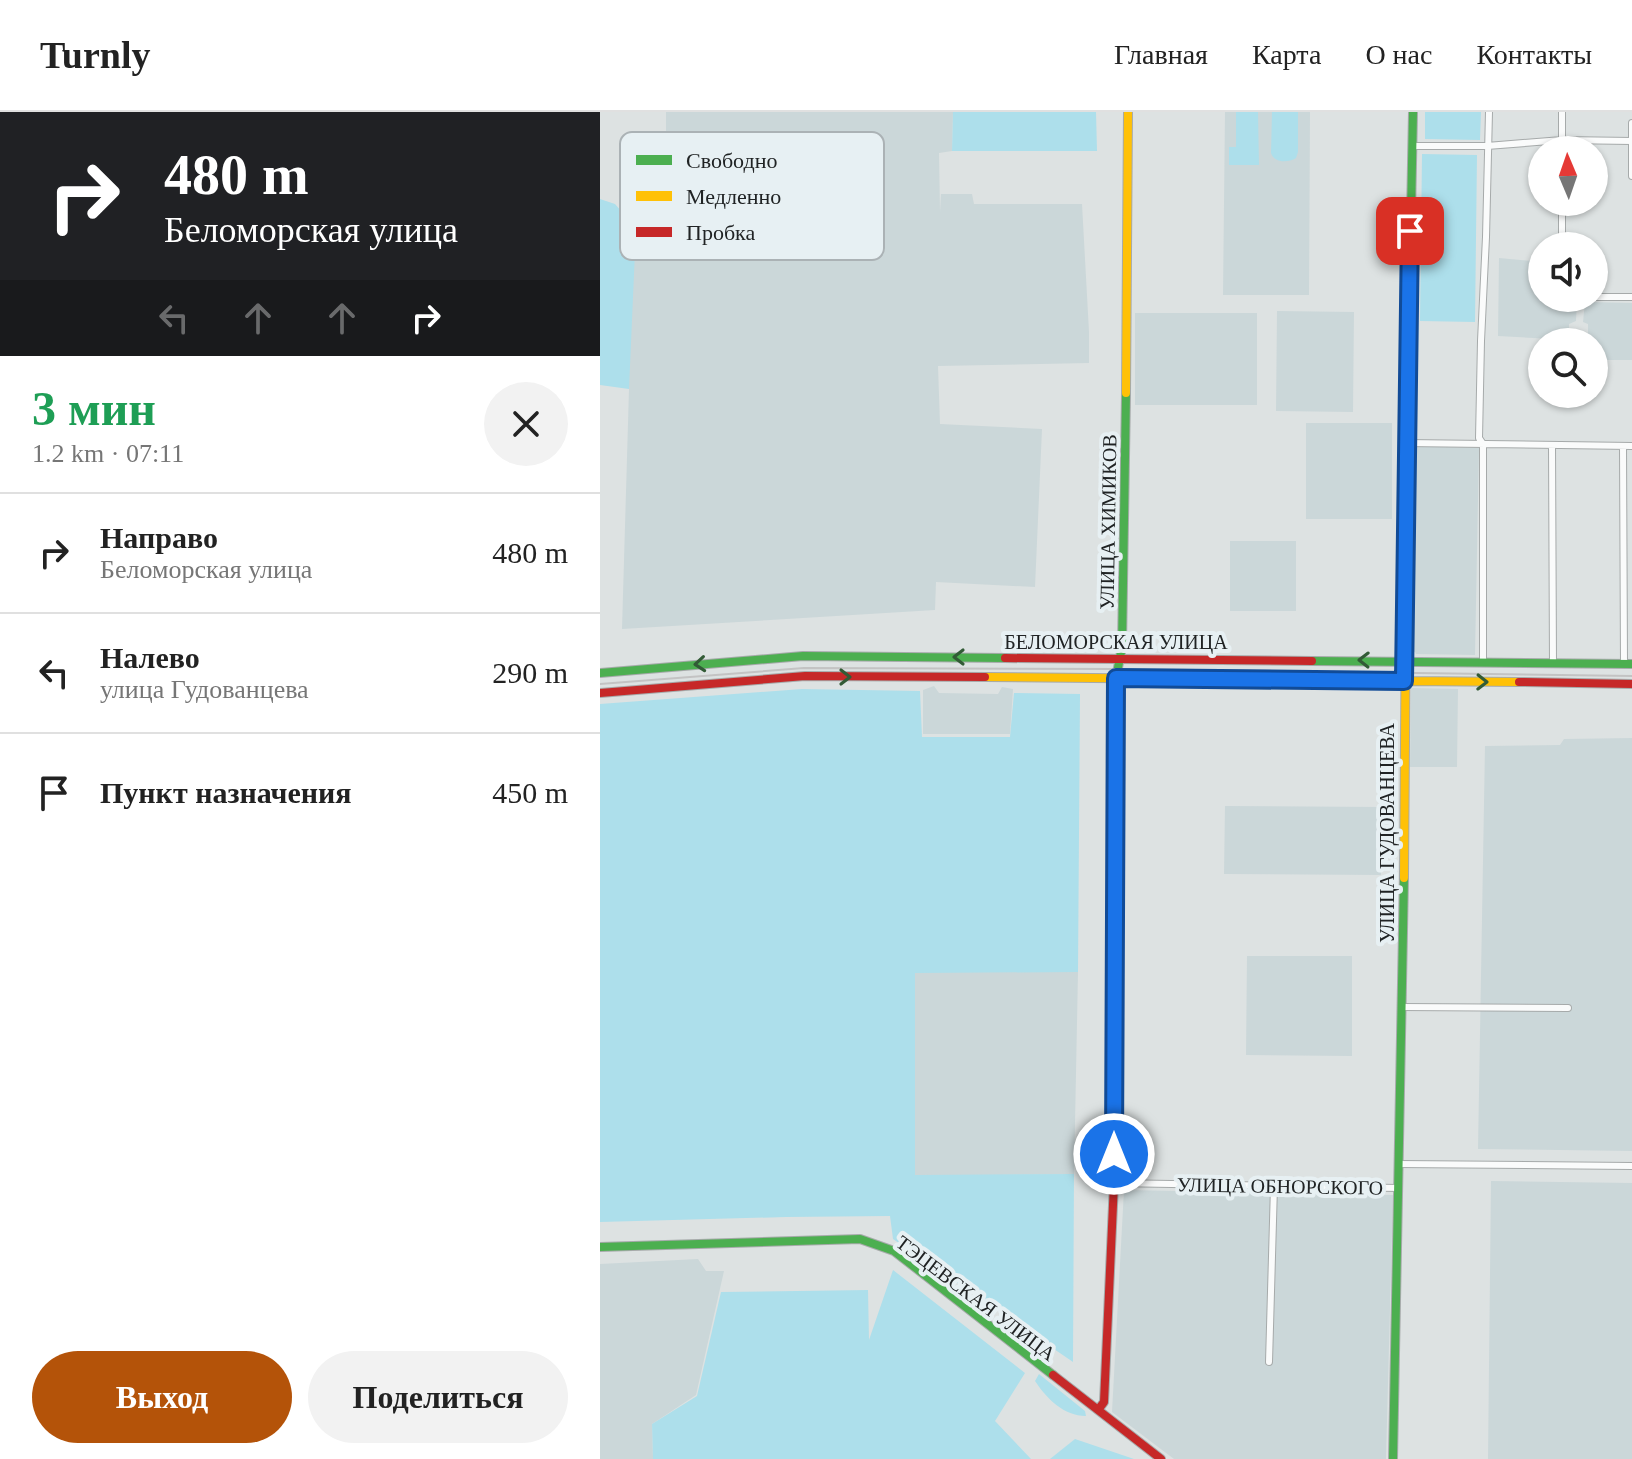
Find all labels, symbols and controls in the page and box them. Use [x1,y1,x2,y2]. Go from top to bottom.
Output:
text: Turnly [40,34,151,76]
text: Главная [1114,39,1208,70]
text: Карта [1252,39,1321,70]
text: О нас [1365,39,1432,70]
text: Контакты [1476,39,1592,70]
legend [620,132,884,260]
north arrow [1528,136,1608,216]
map controls [1528,136,1608,408]
icon: right [32,144,136,248]
text: 480 m [164,144,309,206]
text: Свободно [686,148,777,173]
text: Медленно [686,184,781,209]
pin [1376,197,1444,265]
icon: arrive [1388,209,1432,253]
text: Беломорская улица [164,210,458,250]
text: Пробка [686,220,755,245]
button: sound [1528,232,1608,312]
icon: left [152,296,196,340]
icon: ahead [236,296,280,340]
icon: ahead [320,296,364,340]
icon: right [404,296,448,340]
button: search [1528,328,1608,408]
text: 3 мин [32,382,156,435]
button: close [484,382,568,466]
street label: УЛИЦА ХИМИКОВ [1095,434,1122,610]
text: 1.2 km · 07:11 [32,439,184,468]
text: Направо [100,521,218,554]
icon: right [32,531,76,575]
text: 480 m [492,536,568,569]
text: Беломорская улица [100,555,312,584]
street label: БЕЛОМОРСКАЯ УЛИЦА [1004,631,1228,654]
text: Налево [100,641,200,674]
one-way arrow [952,648,965,666]
icon: left [32,651,76,695]
one-way arrow [1357,651,1370,669]
one-way arrow [693,655,706,672]
text: 290 m [492,656,568,689]
one-way arrow [839,668,852,686]
one-way arrow [1476,674,1489,691]
text: улица Гудованцева [100,675,309,704]
street label: УЛИЦА ГУДОВАНЦЕВА [1376,723,1399,943]
icon: arrive [32,771,76,815]
text: Пункт назначения [100,776,352,809]
text: 450 m [492,776,568,809]
position arrow [1072,1112,1156,1196]
street label: УЛИЦА ОБНОРСКОГО [1177,1173,1383,1200]
street label: ТЭЦЕВСКАЯ УЛИЦА [891,1231,1060,1366]
button: Выход [32,1351,292,1443]
button: Поделиться [308,1351,568,1443]

